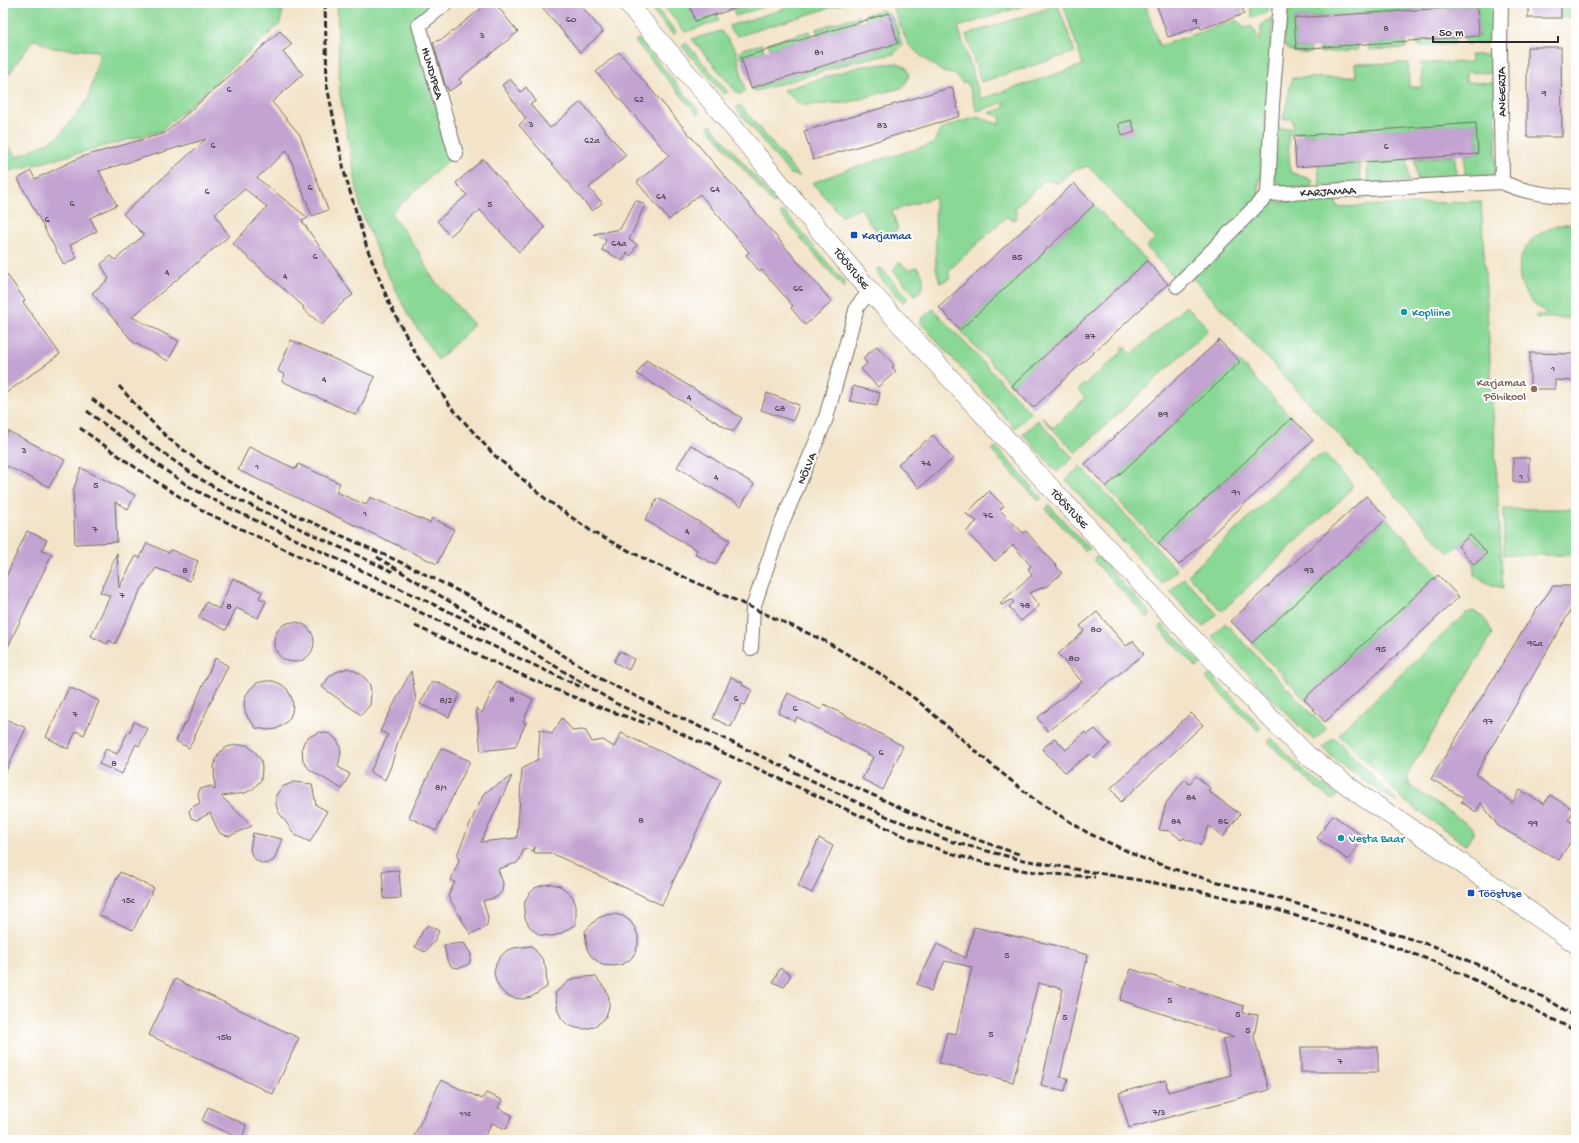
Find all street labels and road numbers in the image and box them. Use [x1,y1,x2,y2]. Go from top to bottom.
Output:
street label: HUNDIPEA [417,46,445,102]
street label: ANGERJA [1496,66,1510,117]
street label: KARJAMAA [1300,184,1357,201]
street label: TÖÖSTUSE [829,245,872,293]
street label: NÕLVA [795,450,821,487]
street label: TÖÖSTUSE [1046,486,1091,533]

